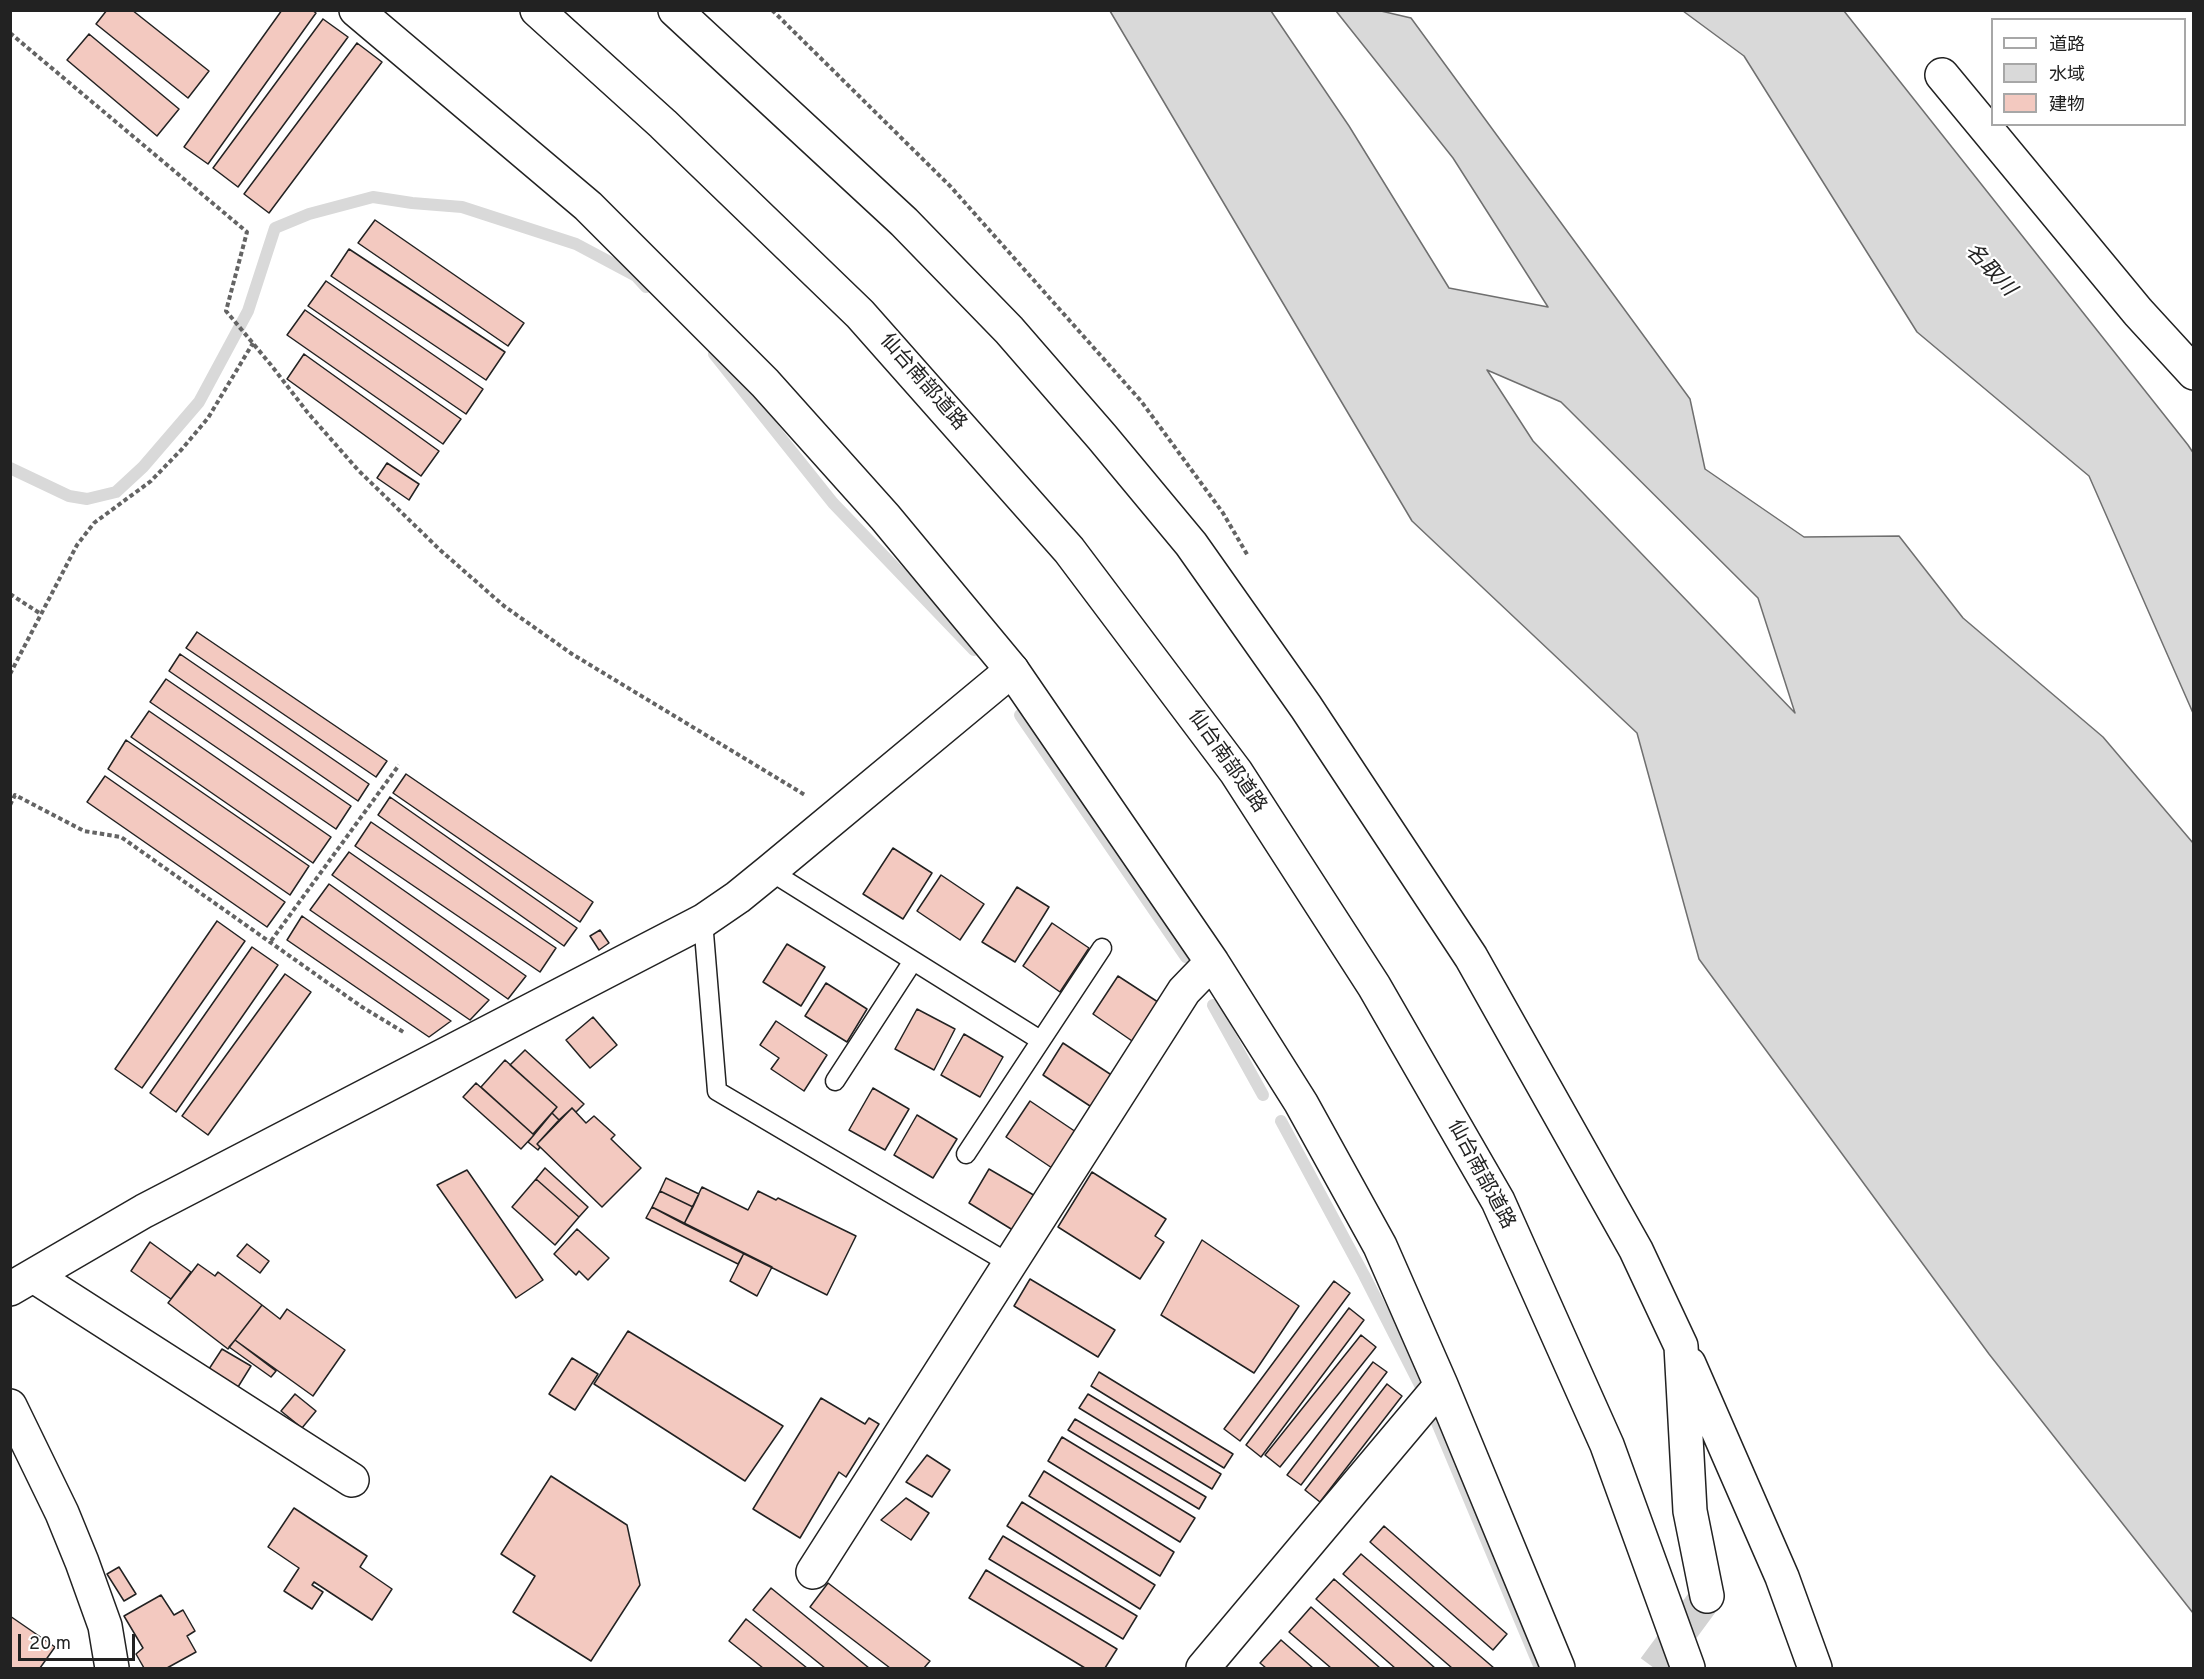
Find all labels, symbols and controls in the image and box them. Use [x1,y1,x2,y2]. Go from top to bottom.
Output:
legend [1991,18,2186,126]
text: 道路 [2049,34,2085,57]
text: 水域 [2049,64,2085,87]
text: 建物 [2049,94,2085,117]
water label: 名取川 [1958,239,2020,303]
street label: 仙台南部道路 [874,330,970,436]
street label: 仙台南部道路 [1182,706,1270,818]
street label: 仙台南部道路 [1441,1116,1519,1234]
scale bar [21,1622,138,1660]
text: 20 m [29,1633,71,1656]

